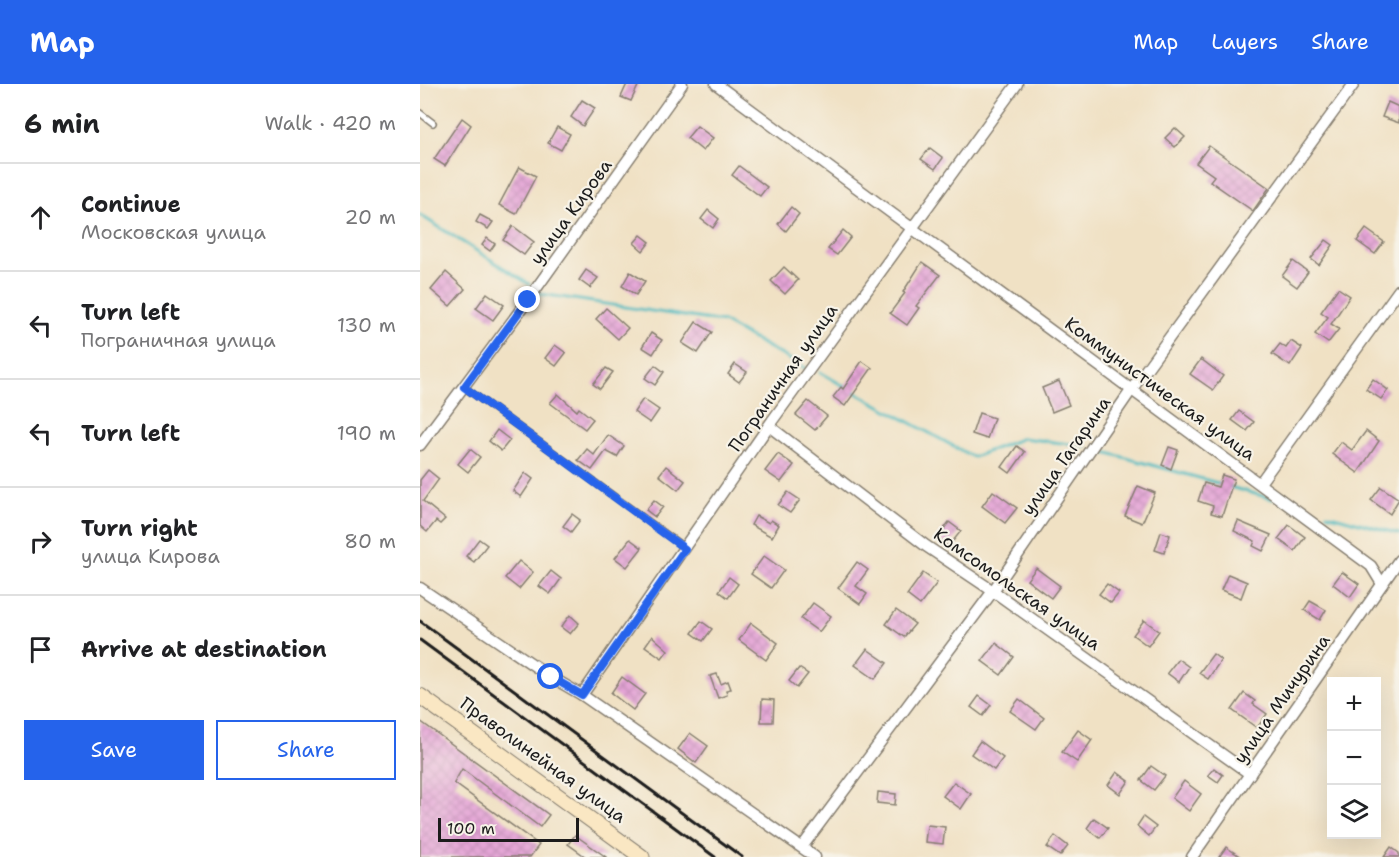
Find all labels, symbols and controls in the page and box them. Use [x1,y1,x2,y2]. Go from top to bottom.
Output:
text: Map [30,23,95,61]
text: Map [1133,28,1178,56]
text: Layers [1211,28,1278,56]
text: Share [1311,28,1369,56]
text: 6 min [24,106,100,141]
text: Walk · 420 m [264,110,396,136]
street label: улица Кирова [525,154,617,270]
text: Continue [81,190,181,219]
icon: ahead [24,201,57,234]
text: 20 m [345,204,396,230]
text: Московская улица [81,219,266,245]
route end [514,286,540,312]
text: Turn left [81,298,180,327]
street label: Пограничная улица [723,299,843,457]
icon: left [24,309,57,342]
text: 130 m [337,312,396,338]
street label: Коммунистическая улица [1060,312,1260,466]
text: Пограничная улица [81,327,276,353]
street label: улица Гагарина [1016,392,1116,520]
icon: left [24,417,57,450]
text: Turn left [81,419,180,448]
text: 190 m [337,420,396,446]
text: Turn right [81,514,198,543]
street label: Комсомольская улица [929,522,1105,656]
icon: right [24,525,57,558]
text: 80 m [344,528,396,554]
text: улица Кирова [81,543,220,569]
street label: улица Мичурина [1228,629,1336,769]
icon: arrive [24,633,57,666]
text: Arrive at destination [81,635,327,664]
route start [537,663,563,689]
map controls [1327,677,1381,839]
button: + [1327,677,1381,731]
street label: Праволинейная улица [455,692,631,828]
button: Save [24,720,204,780]
button: Share [216,720,396,780]
button: − [1327,731,1381,785]
button: layers [1327,785,1381,839]
scale bar [438,815,579,842]
text: 100 m [447,818,495,839]

